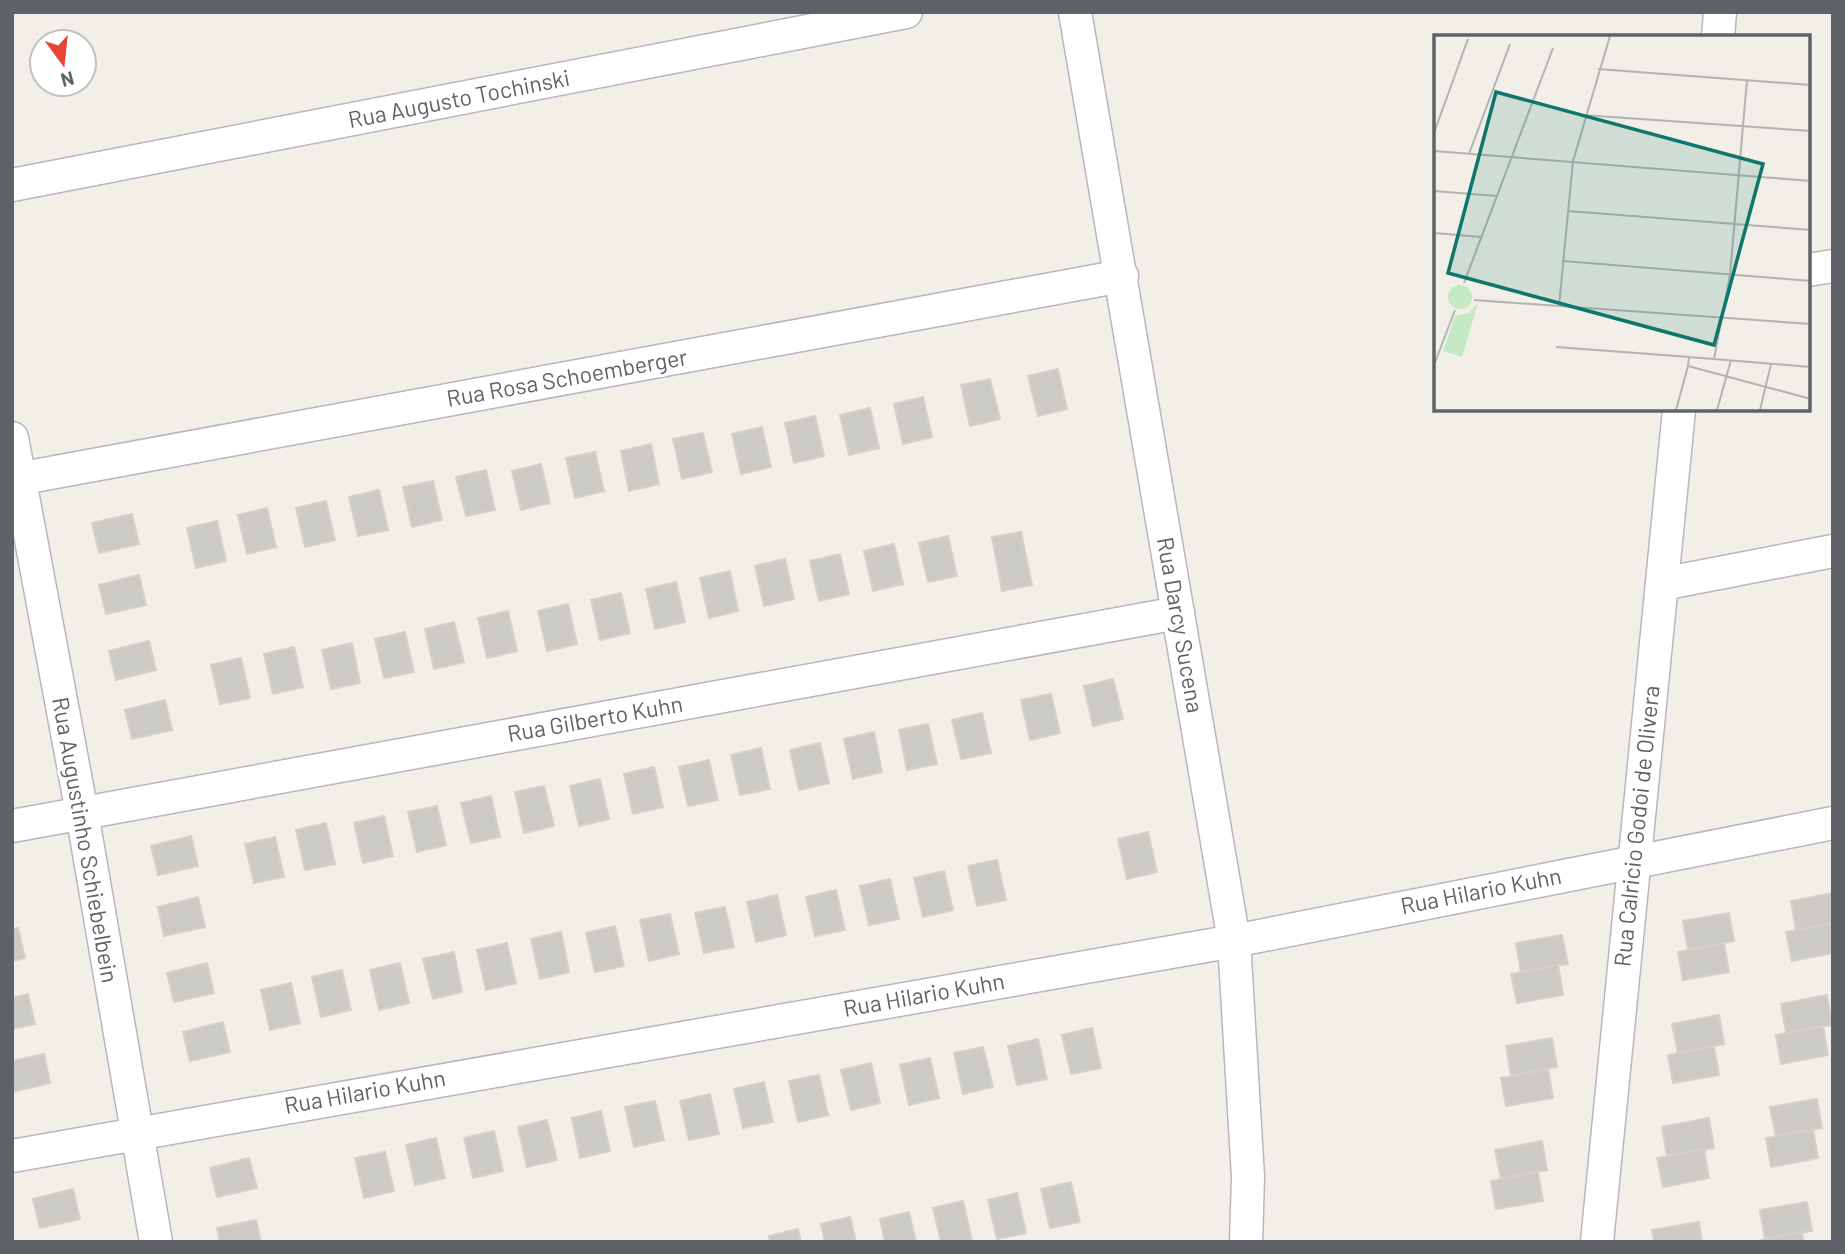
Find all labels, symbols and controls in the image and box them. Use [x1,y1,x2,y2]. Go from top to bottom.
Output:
north arrow [28,28,98,98]
inset map [1434,35,1810,411]
street label: Rua Augusto Tochinski [346,63,572,133]
text: N [58,67,77,93]
street label: Rua Rosa Schoemberger [444,342,690,412]
street label: Rua Darcy Sucena [1152,535,1210,715]
street label: Rua Calricio Godoi de Olivera [1607,684,1665,968]
street label: Rua Gilberto Kuhn [505,689,685,747]
street label: Rua Augustinho Schiebelbein [47,695,125,985]
street label: Rua Hilario Kuhn [1398,861,1564,919]
street label: Rua Hilario Kuhn [841,966,1007,1022]
street label: Rua Hilario Kuhn [282,1063,448,1119]

